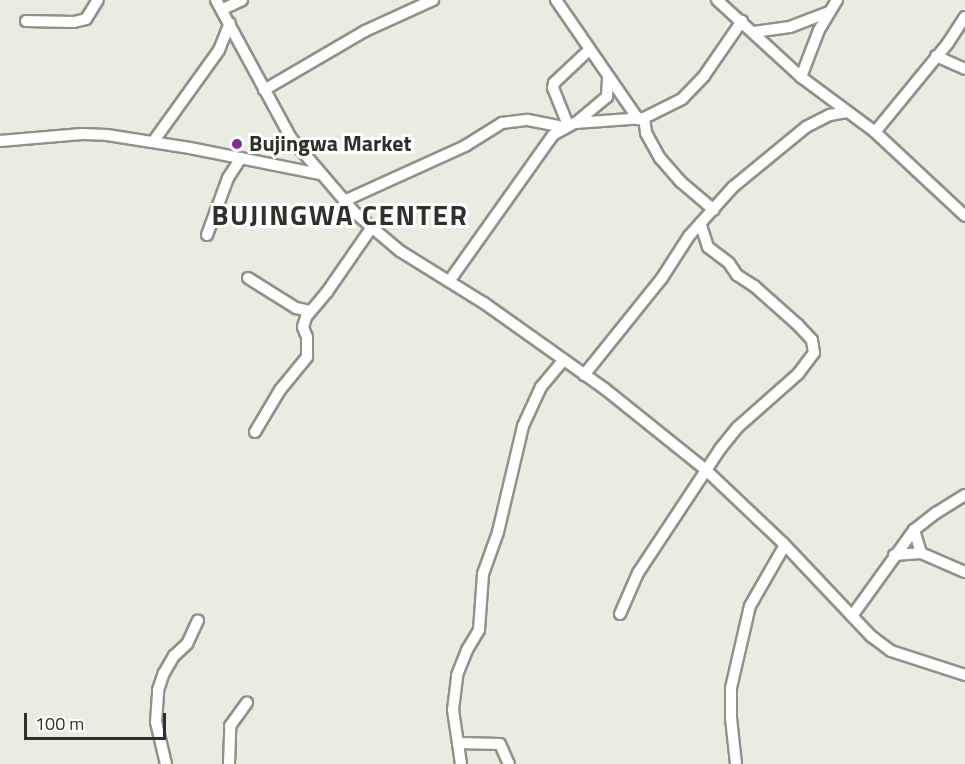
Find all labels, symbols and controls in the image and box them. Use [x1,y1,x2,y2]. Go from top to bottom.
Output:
place label: Bujingwa Market [249,131,412,157]
marker: Bujingwa Market [230,137,244,151]
district label: BUJINGWA CENTER [212,198,468,232]
scale bar [27,701,170,739]
text: 100 m [35,710,84,737]

